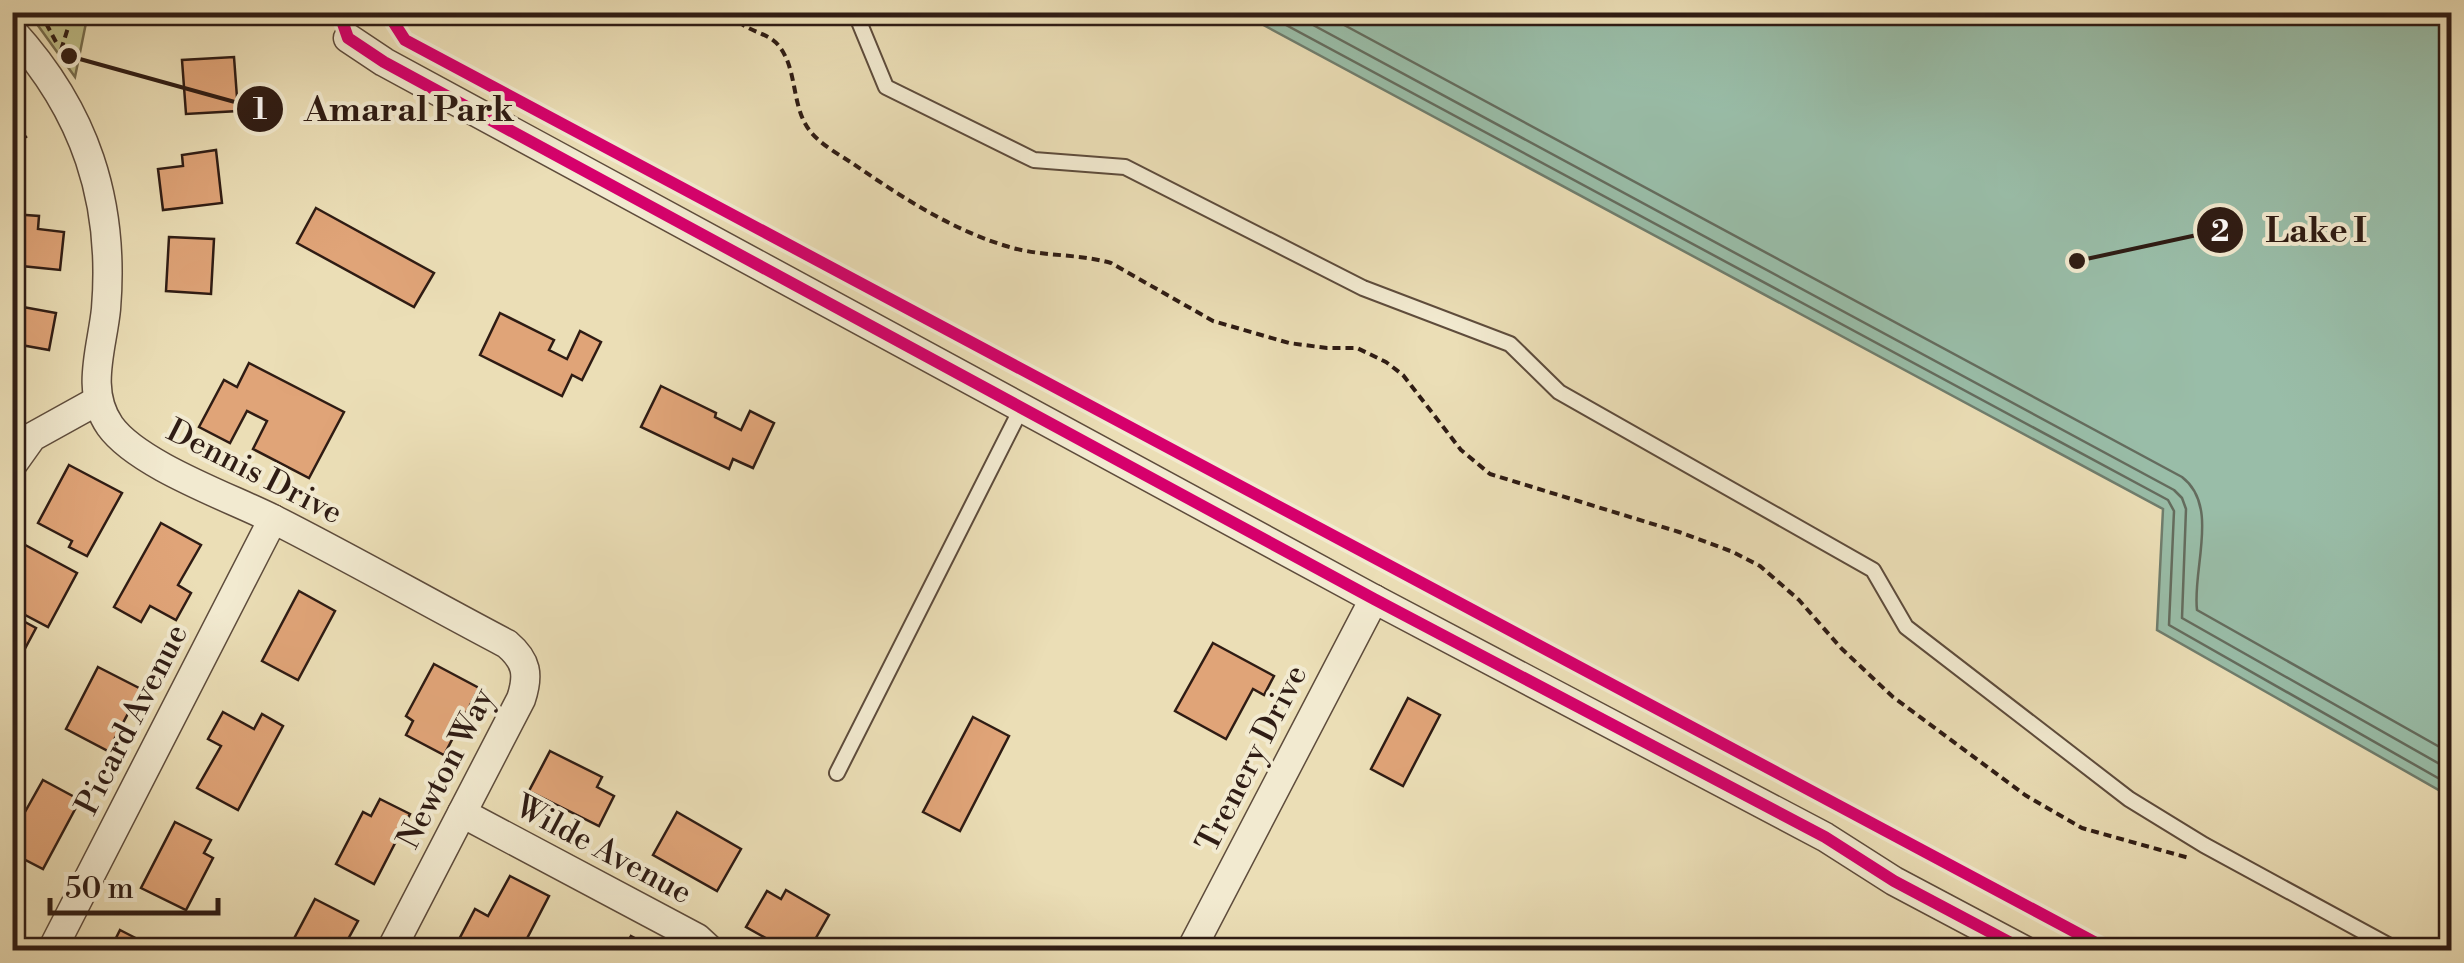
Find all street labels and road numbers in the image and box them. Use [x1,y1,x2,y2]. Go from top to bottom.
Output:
street label: Dennis Drive [160,411,349,533]
street label: Picard Avenue [67,617,197,821]
street label: Trenery Drive [1188,658,1316,859]
street label: Newton Way [388,681,504,855]
street label: Wilde Avenue [507,786,699,913]

